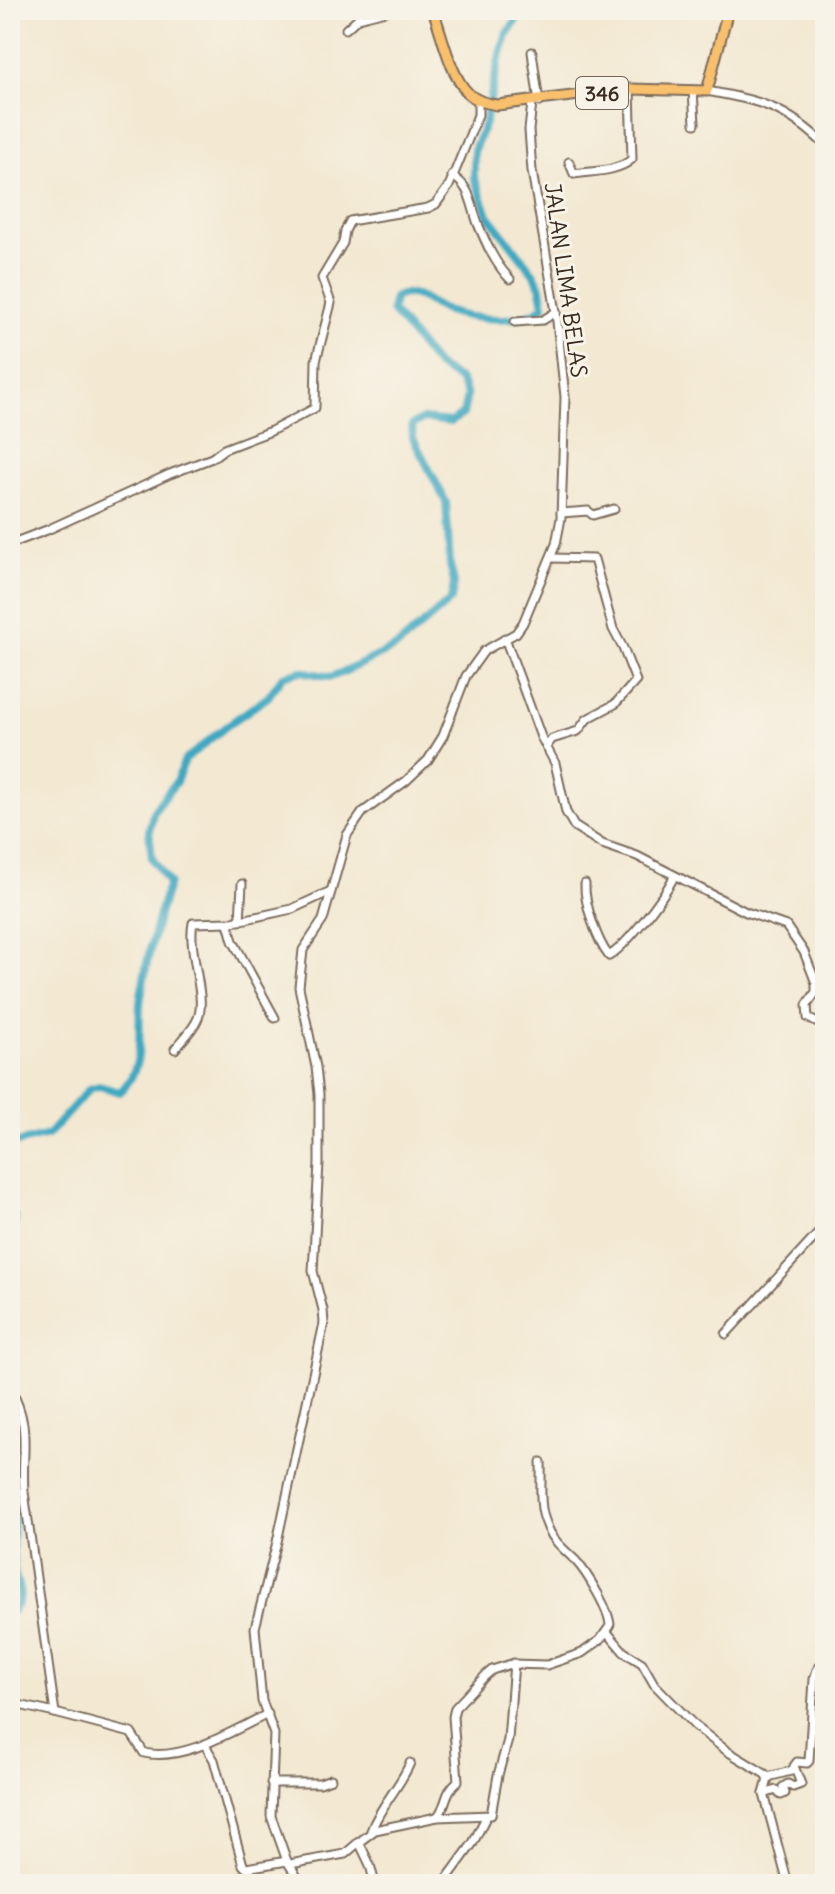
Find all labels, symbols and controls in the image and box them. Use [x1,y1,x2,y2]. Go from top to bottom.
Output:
road number: 346 [576,77,628,109]
street label: JALAN LIMA BELAS [538,181,594,379]

